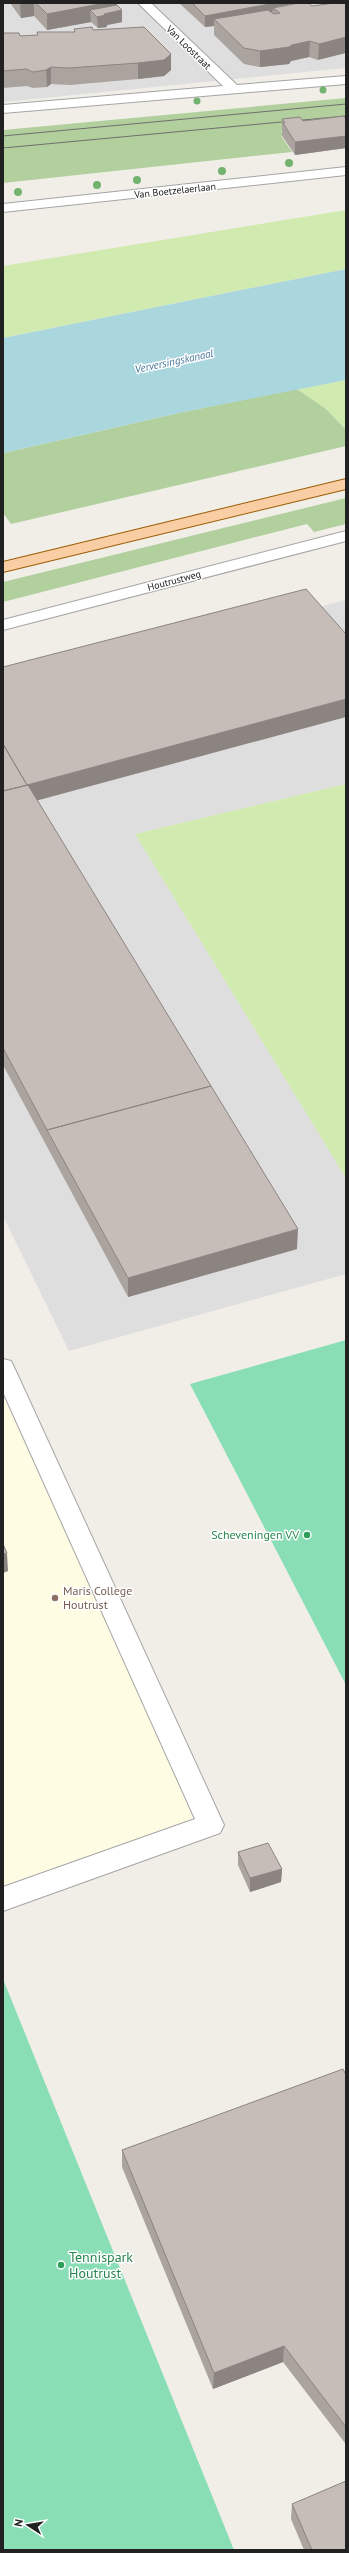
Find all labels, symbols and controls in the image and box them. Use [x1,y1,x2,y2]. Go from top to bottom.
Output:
street label: Van Loostraat [163,22,214,73]
street label: Van Boetzelaerlaan [133,180,217,201]
water label: Verversingskanaal [133,346,215,376]
street label: Houtrustweg [146,567,202,594]
place label: Scheveningen VV [211,1527,299,1542]
marker: Scheveningen VV [302,1530,312,1540]
place label: Maris College Houtrust [63,1583,132,1612]
marker: Maris College Houtrust [50,1593,60,1603]
place label: Tennispark Houtrust [69,2248,133,2282]
marker: Tennispark Houtrust [56,2260,66,2270]
north arrow [8,2505,48,2545]
text: N [11,2518,26,2528]

